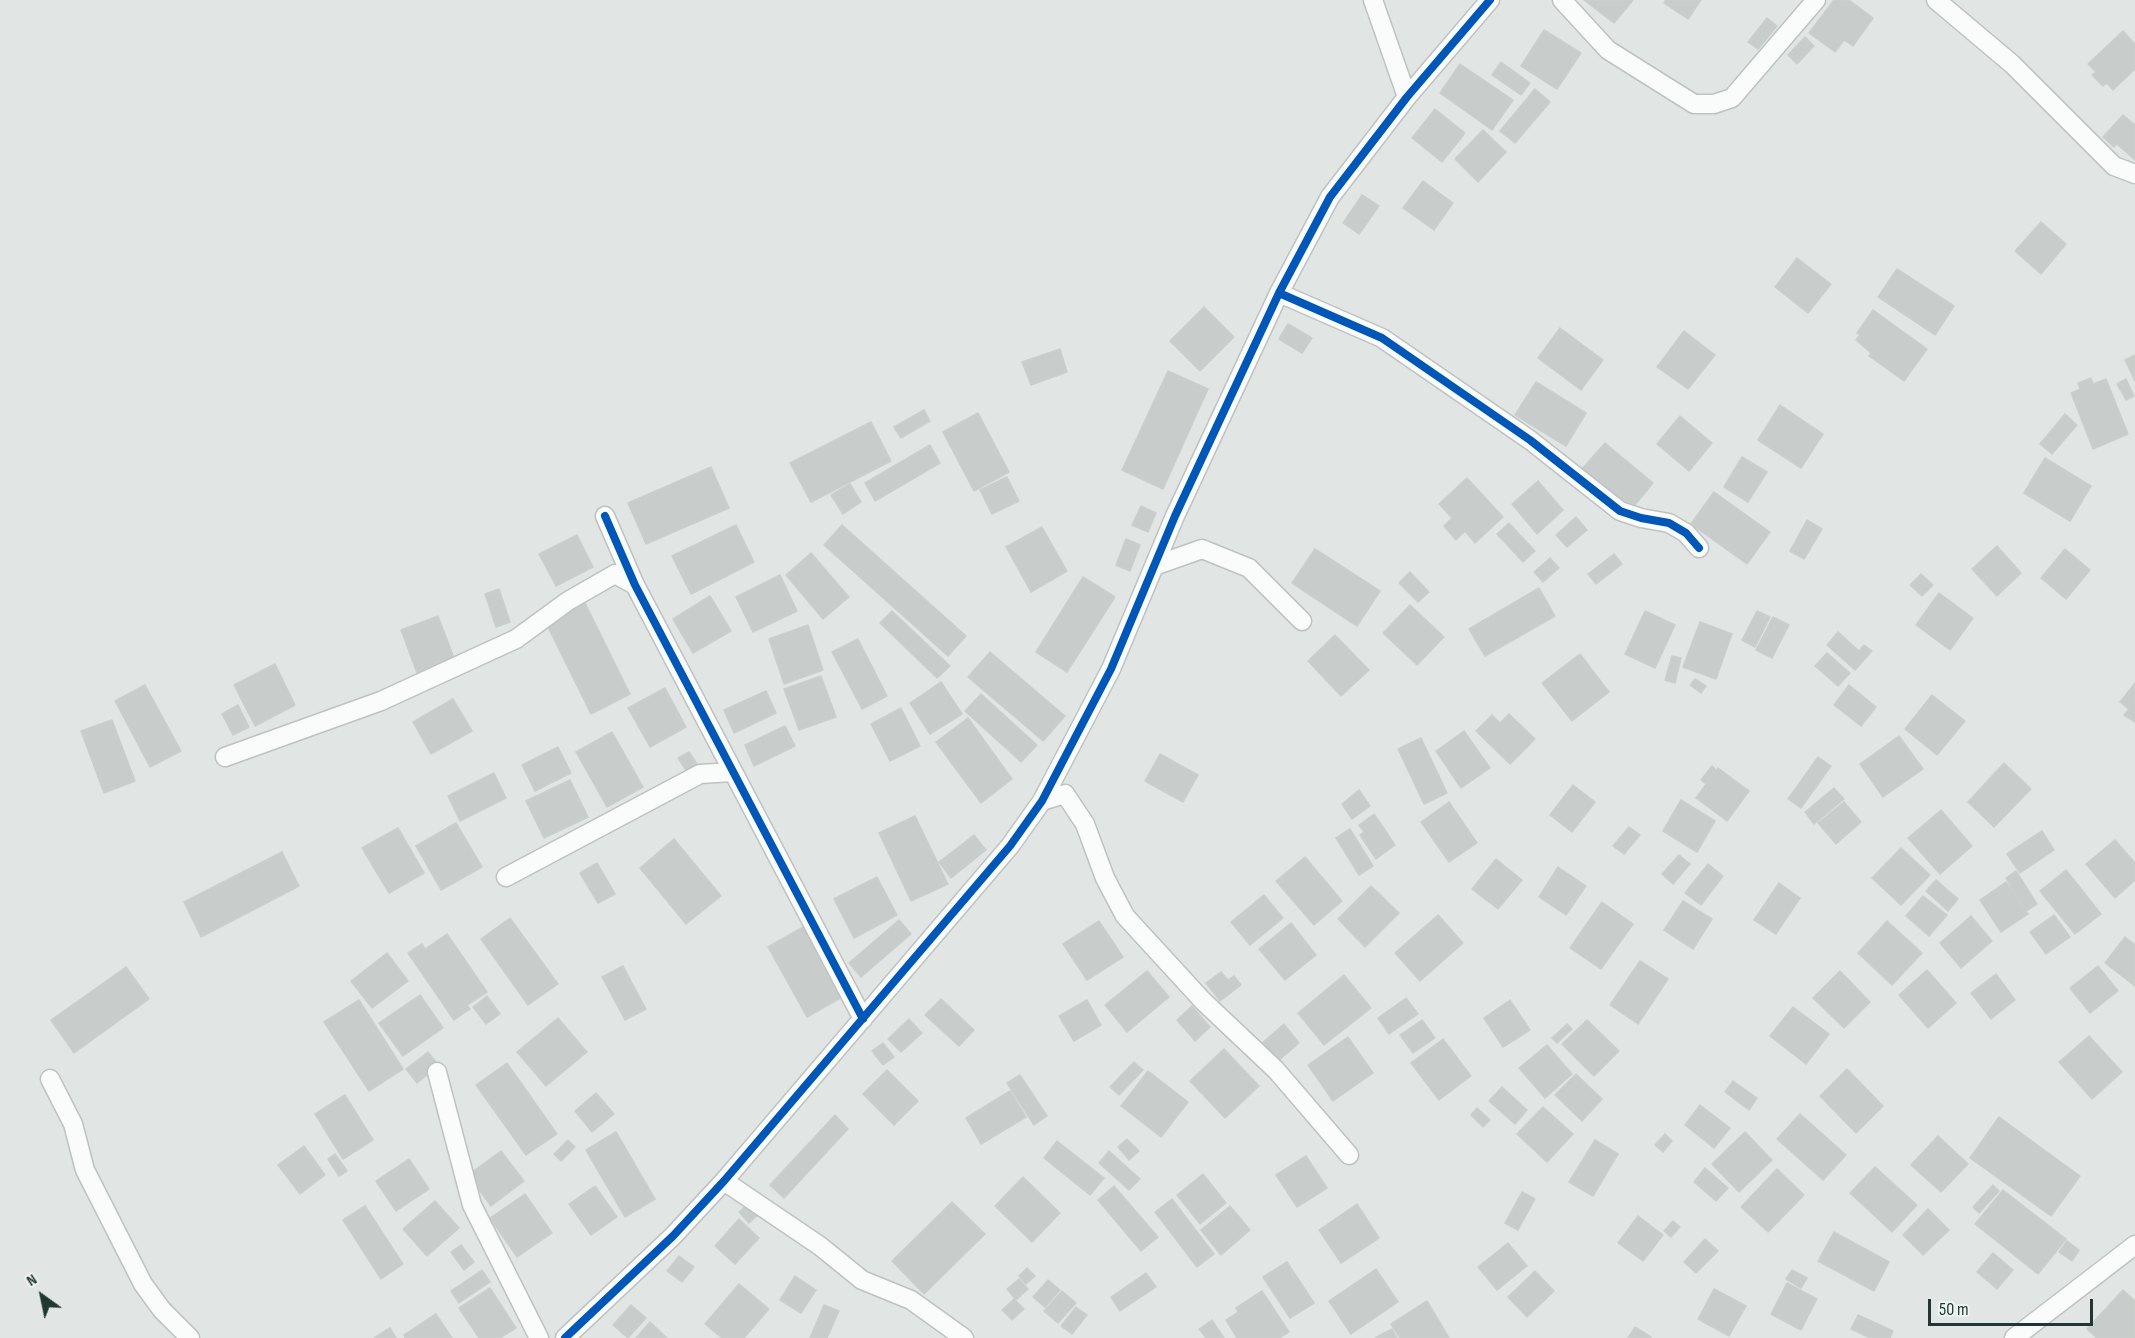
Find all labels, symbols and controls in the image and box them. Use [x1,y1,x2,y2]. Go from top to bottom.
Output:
north arrow [12,1266,72,1326]
text: N [23,1270,41,1291]
scale bar [1931,1287,2096,1325]
text: 50 m [1939,1299,1969,1320]

